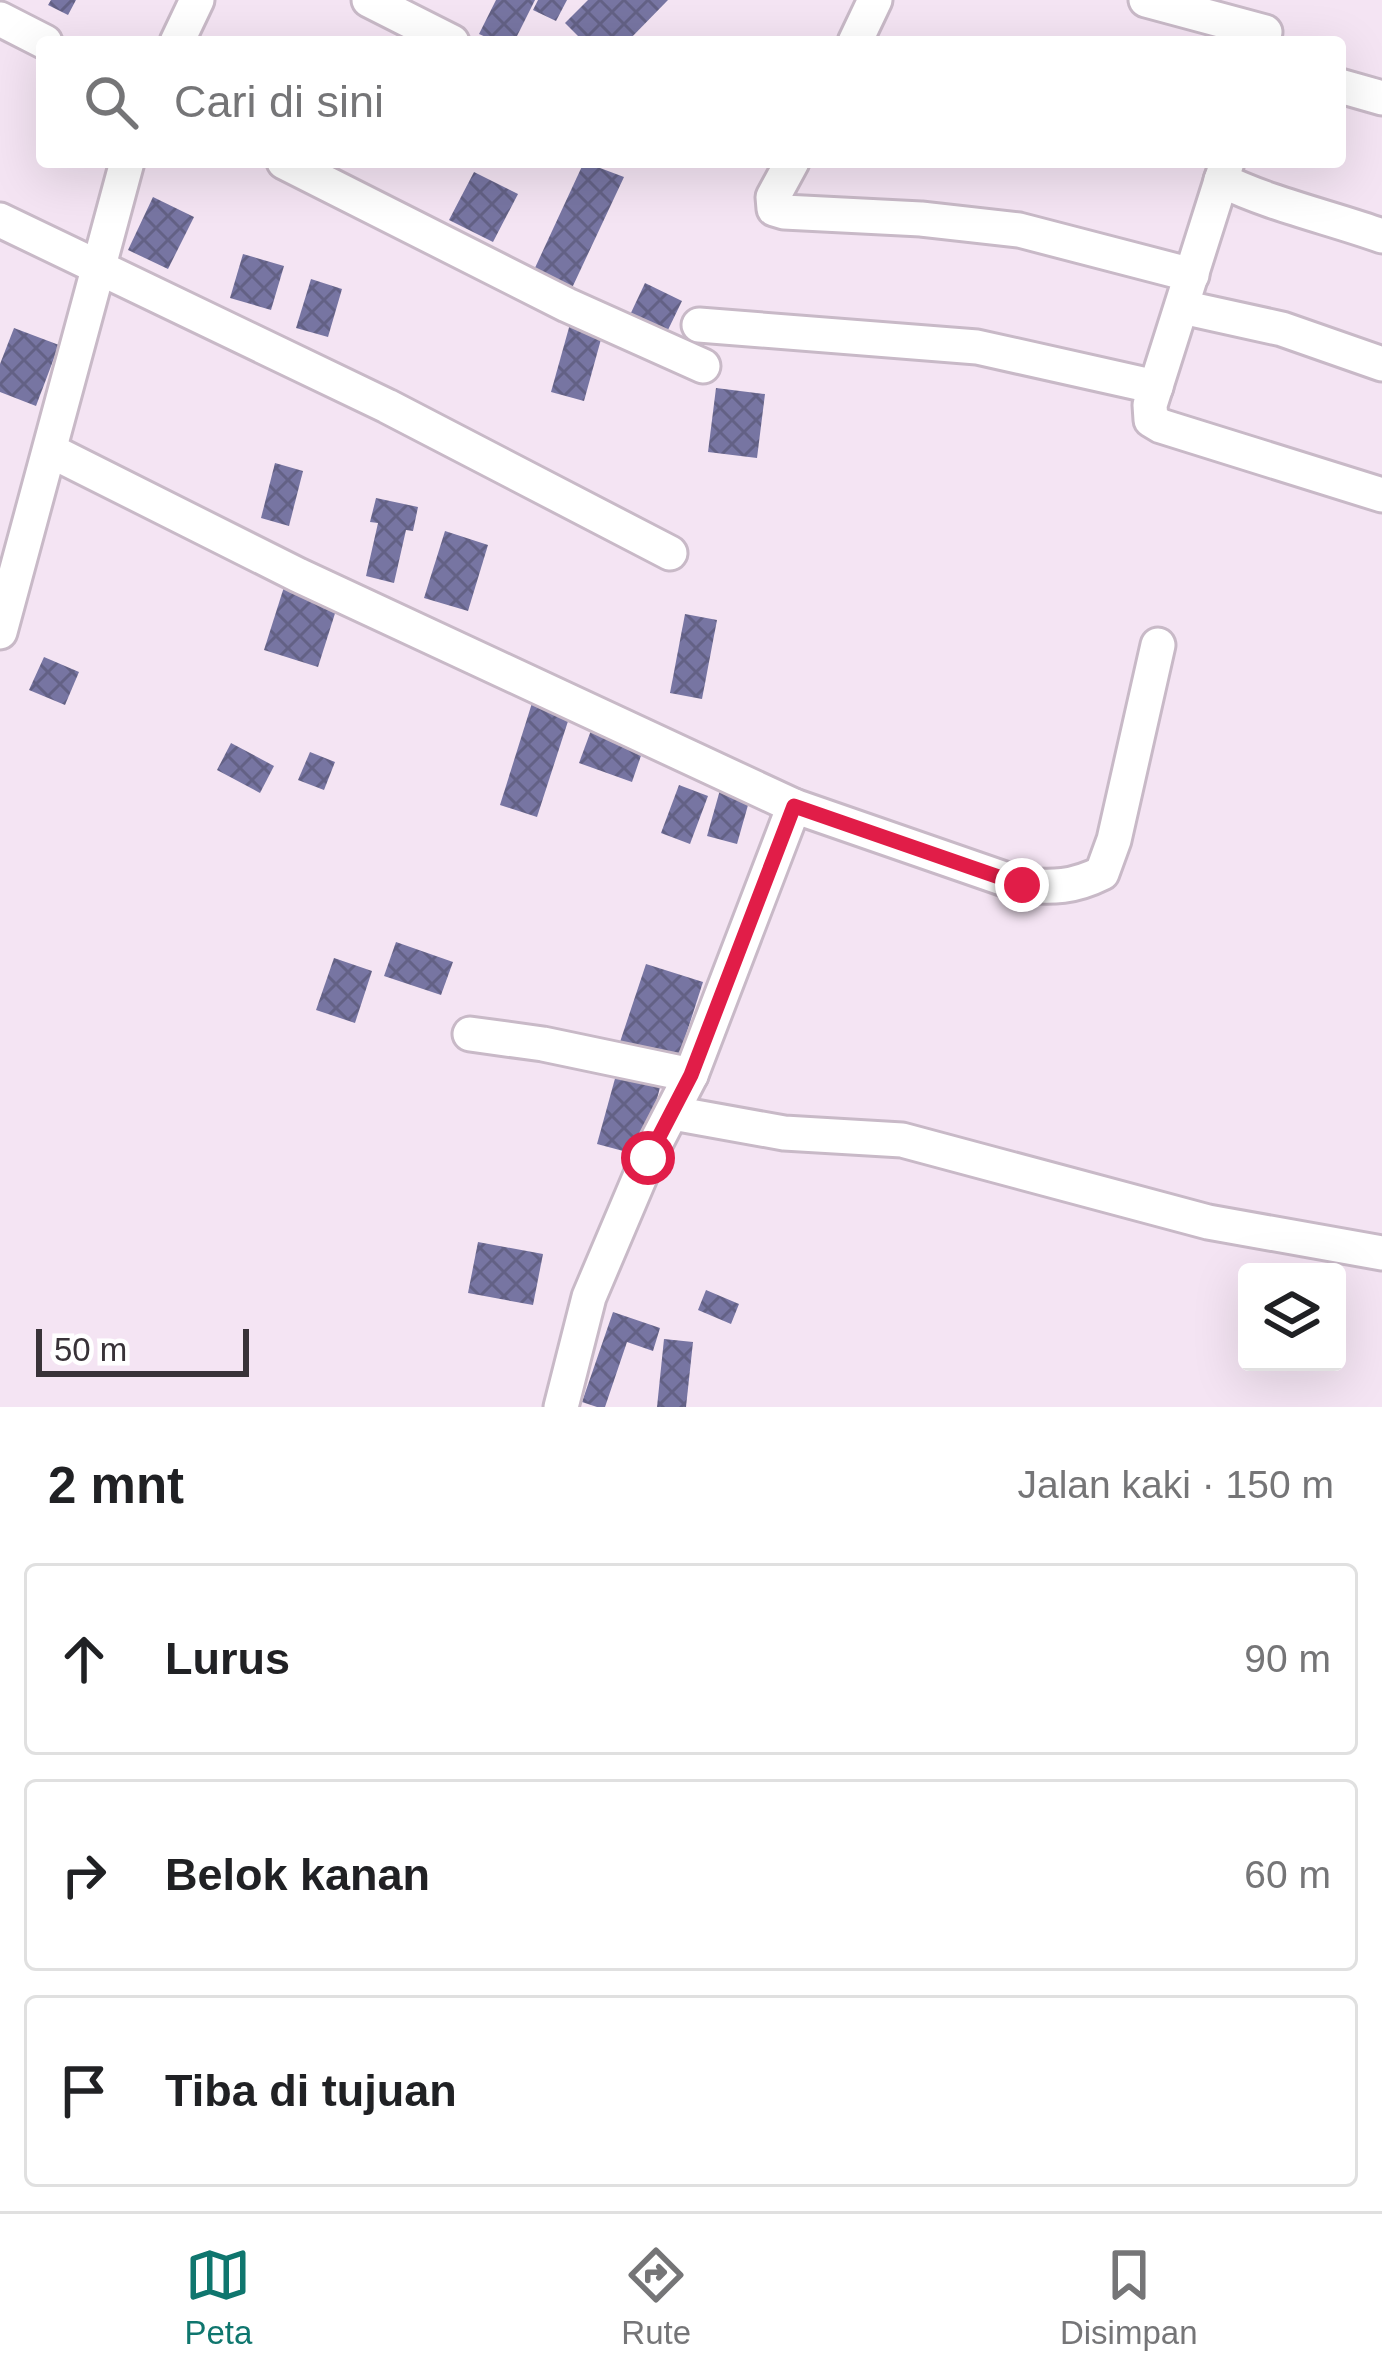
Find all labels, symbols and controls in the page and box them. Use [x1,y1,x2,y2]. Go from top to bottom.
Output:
search box [36,36,1346,168]
icon: search [78,69,144,135]
text: Cari di sini [174,76,384,127]
route end [995,858,1049,912]
route start [621,1131,675,1185]
map controls [1238,1263,1346,1371]
button: layers [1238,1263,1346,1371]
scale bar [36,1323,249,1376]
text: 50 m [54,1331,127,1368]
text: 2 mnt [48,1457,184,1514]
text: Jalan kaki · 150 m [1018,1463,1334,1506]
icon: ahead [51,1626,117,1692]
text: Lurus [165,1633,290,1684]
text: 90 m [1244,1637,1331,1680]
icon: right [51,1842,117,1908]
text: Belok kanan [165,1849,430,1900]
text: 60 m [1244,1853,1331,1896]
icon: arrive [51,2058,117,2124]
text: Tiba di tujuan [165,2065,457,2116]
tab: Peta [184,2242,252,2352]
tab: Rute [621,2242,691,2352]
tab: Disimpan [1060,2242,1198,2352]

